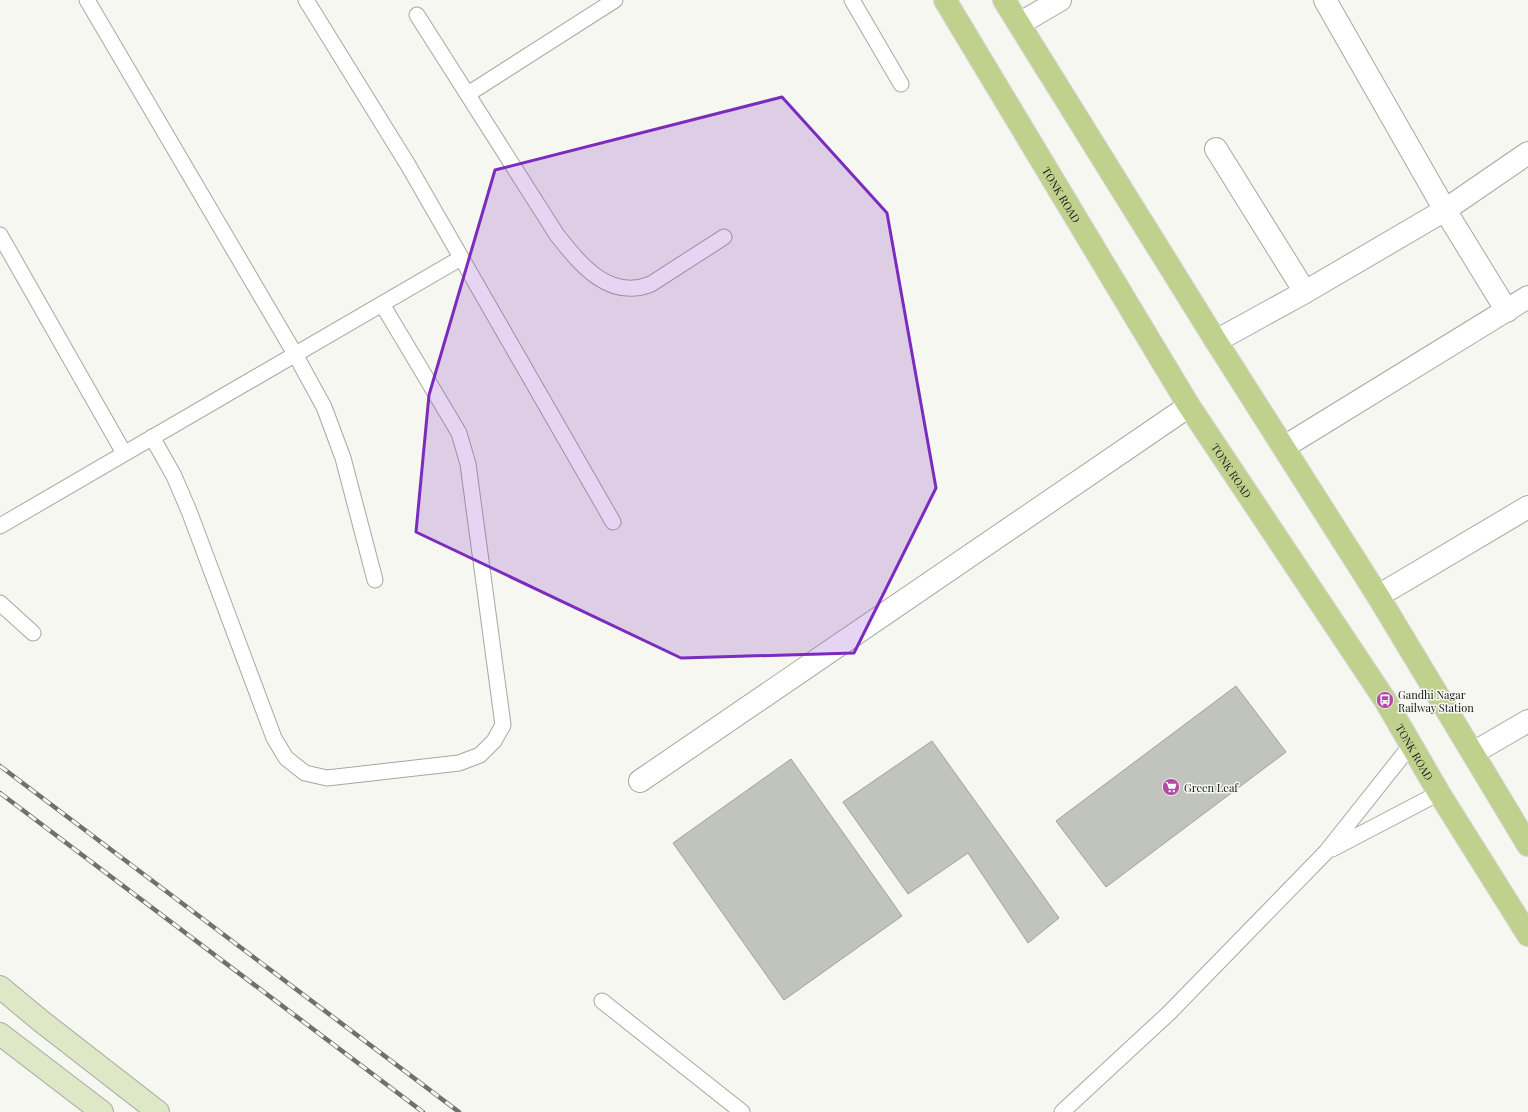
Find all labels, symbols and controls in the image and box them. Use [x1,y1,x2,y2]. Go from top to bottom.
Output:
street label: TONK ROAD [1039,164,1084,225]
street label: TONK ROAD [1208,440,1255,501]
place label: Gandhi Nagar Railway Station [1398,687,1474,715]
bus stop icon: Gandhi Nagar Railway Station [1375,690,1395,710]
street label: TONK ROAD [1393,721,1437,783]
supermarket icon: Green Leaf [1161,777,1181,797]
place label: Green Leaf [1184,780,1239,795]

